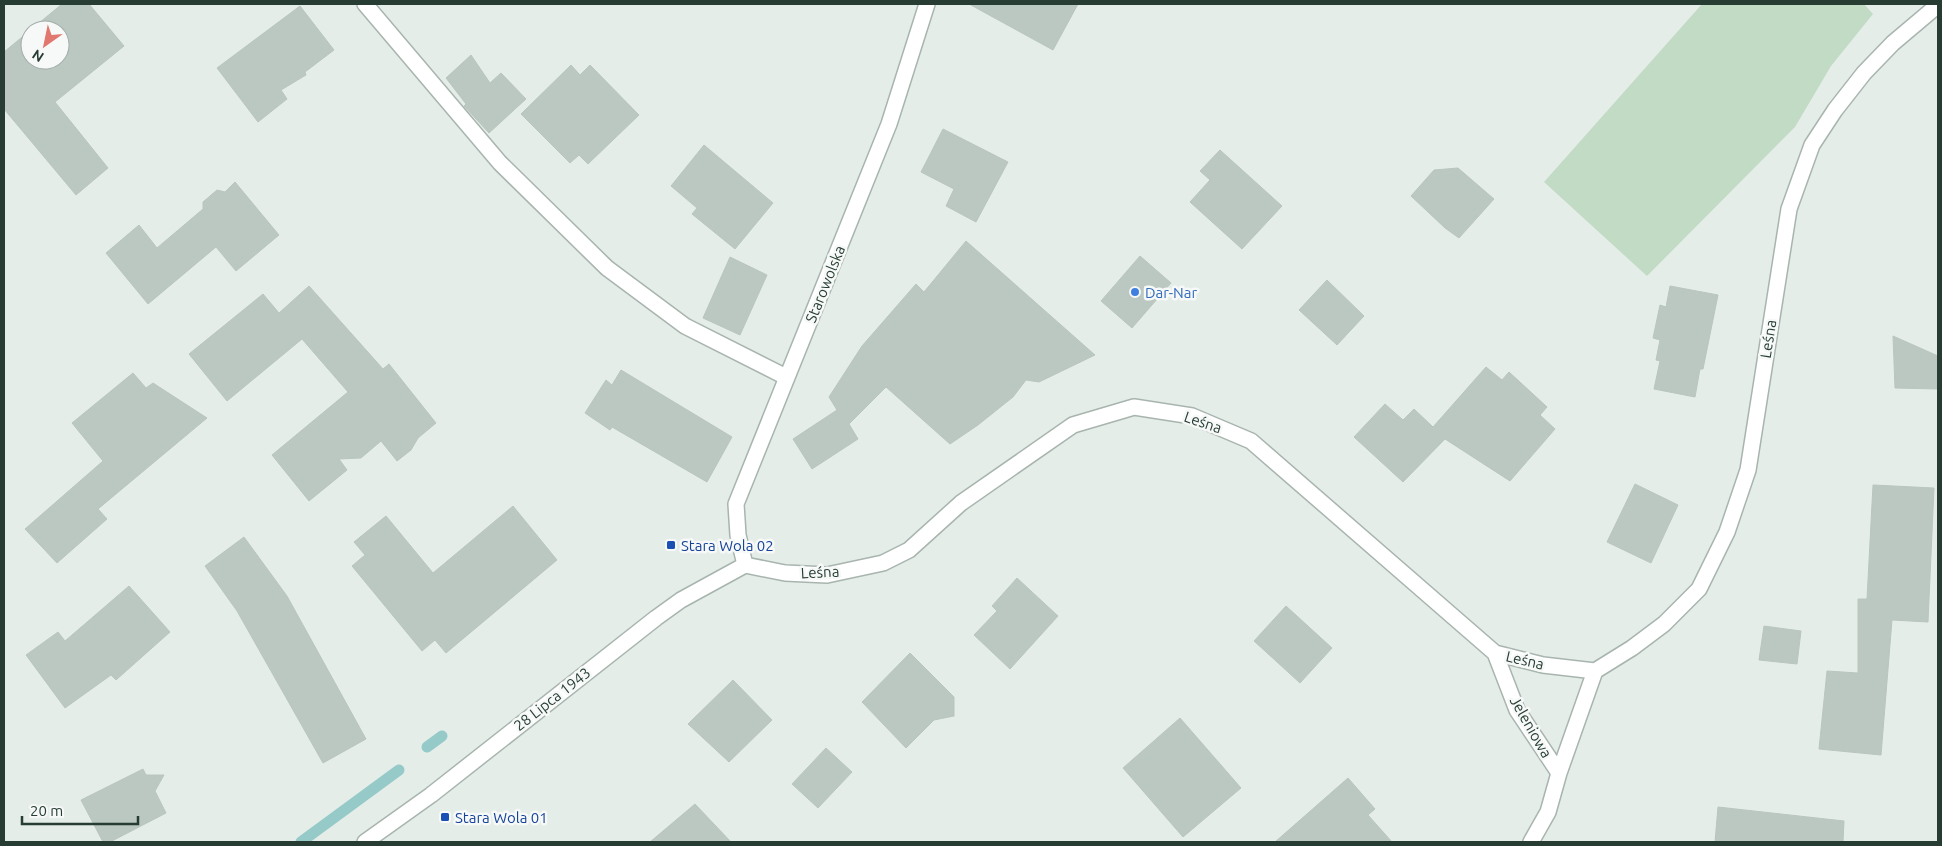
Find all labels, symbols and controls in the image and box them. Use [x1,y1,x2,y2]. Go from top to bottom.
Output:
north arrow [20,20,70,70]
text: N [29,46,47,65]
street label: Starowolska [802,243,848,325]
place label: Dar-Nar [1145,284,1197,301]
marker: Dar-Nar [1129,286,1141,298]
street label: Leśna [1757,319,1779,359]
street label: Leśna [1182,408,1224,436]
place label: Stara Wola 02 [681,537,774,554]
marker: Stara Wola 02 [665,539,677,551]
street label: Leśna [800,562,840,582]
street label: Leśna [1504,647,1546,673]
street label: 28 Lipca 1943 [510,664,594,734]
street label: Jeleniowa [1507,693,1555,761]
scale bar [22,794,139,826]
text: 20 m [30,802,63,819]
place label: Stara Wola 01 [455,809,548,826]
marker: Stara Wola 01 [439,811,451,823]

